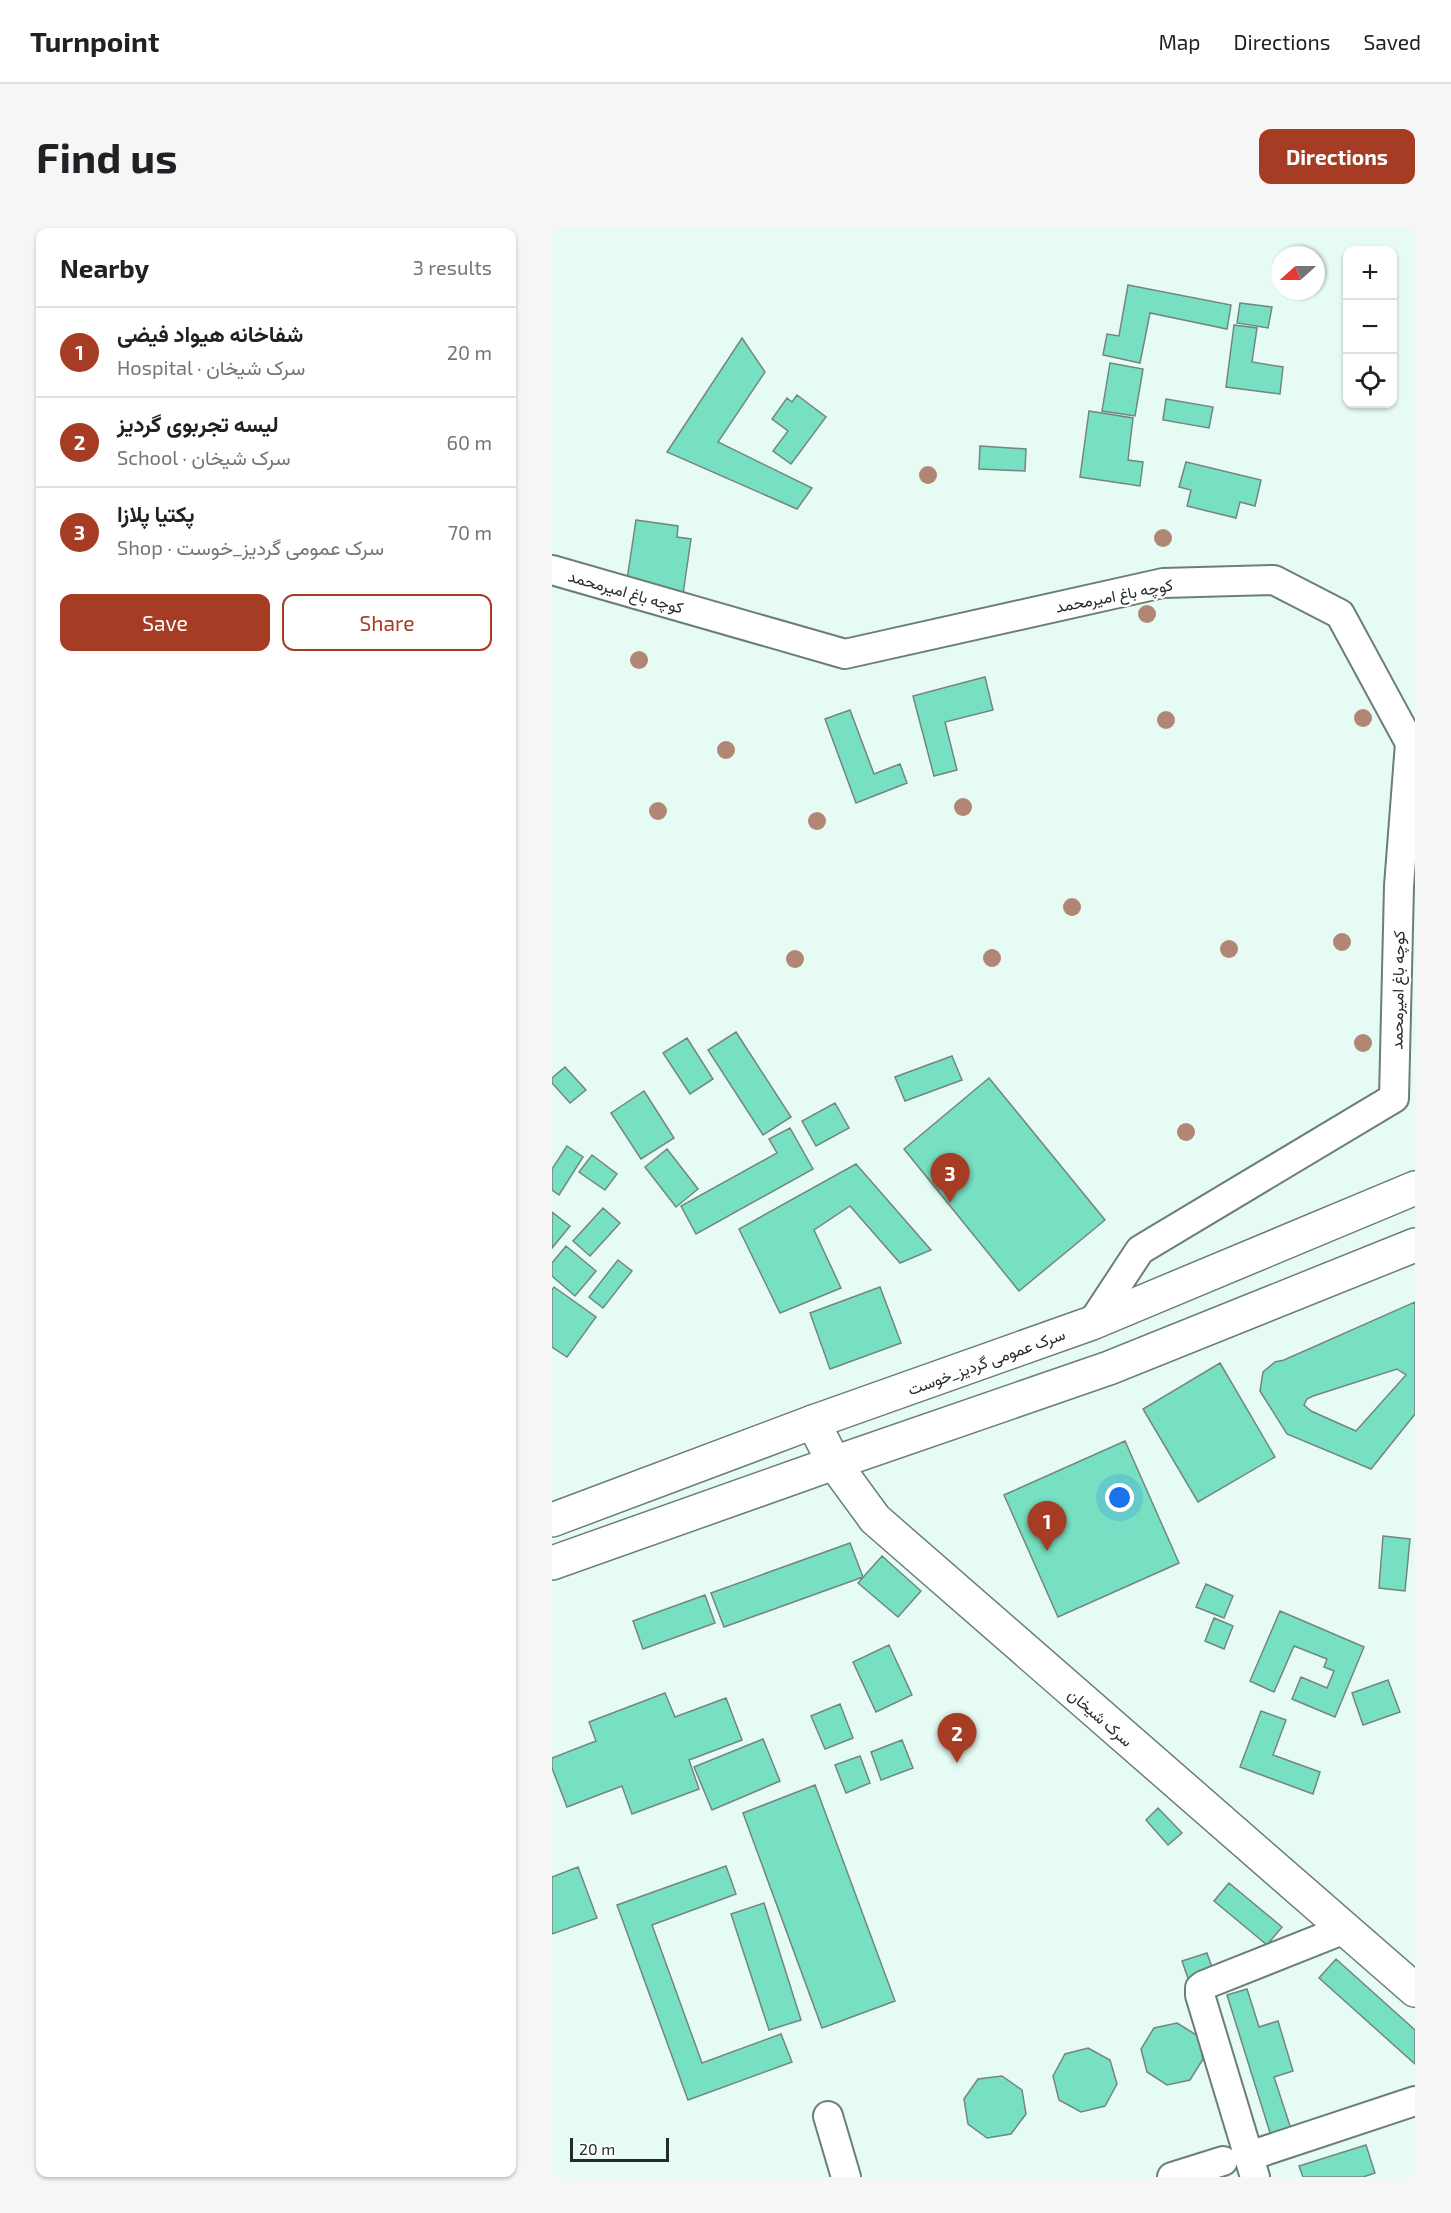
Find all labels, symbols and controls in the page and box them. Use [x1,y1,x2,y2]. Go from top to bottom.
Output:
text: Turnpoint [30,24,159,58]
text: Map [1158,29,1201,54]
text: Directions [1234,29,1330,54]
text: Saved [1363,29,1421,54]
button: Directions [1259,129,1415,184]
text: Find us [36,131,178,181]
north arrow [1271,246,1325,300]
map controls [1343,246,1397,408]
button: + [1343,246,1397,300]
text: Nearby [60,252,149,283]
text: 3 results [413,255,492,279]
button: − [1343,300,1397,354]
text: شفاخانه هیواد فیضی [117,320,303,346]
text: 1 [75,340,84,364]
text: 20 m [447,340,492,364]
button: locate [1343,354,1397,408]
text: Hospital · سرک شیخان [117,355,305,379]
text: لیسه تجربوی گردیز [117,410,279,436]
text: 2 [74,430,85,454]
text: 60 m [447,430,492,454]
text: School · سرک شیخان [117,445,290,469]
text: پکتیا پلازا [117,500,195,526]
text: 3 [74,520,85,544]
text: 70 m [448,520,492,544]
text: Shop · سرک عمومی گردیز_خوست [117,535,384,559]
street label: کوچه باغ امیرمحمد [565,565,686,619]
street label: کوچه باغ امیرمحمد [1054,574,1175,619]
button: Save [60,594,270,651]
button: Share [282,594,492,651]
street label: کوچه باغ امیرمحمد [1386,930,1411,1050]
pin: 3 [930,1154,970,1203]
street label: سرک عمومی گردیز_خوست [905,1324,1068,1400]
your location [1105,1483,1134,1512]
pin: 1 [1028,1502,1066,1551]
street label: سرک شیخان [1064,1684,1137,1752]
pin: 2 [938,1714,976,1763]
scale bar [570,2135,669,2162]
text: 20 m [579,2139,615,2158]

